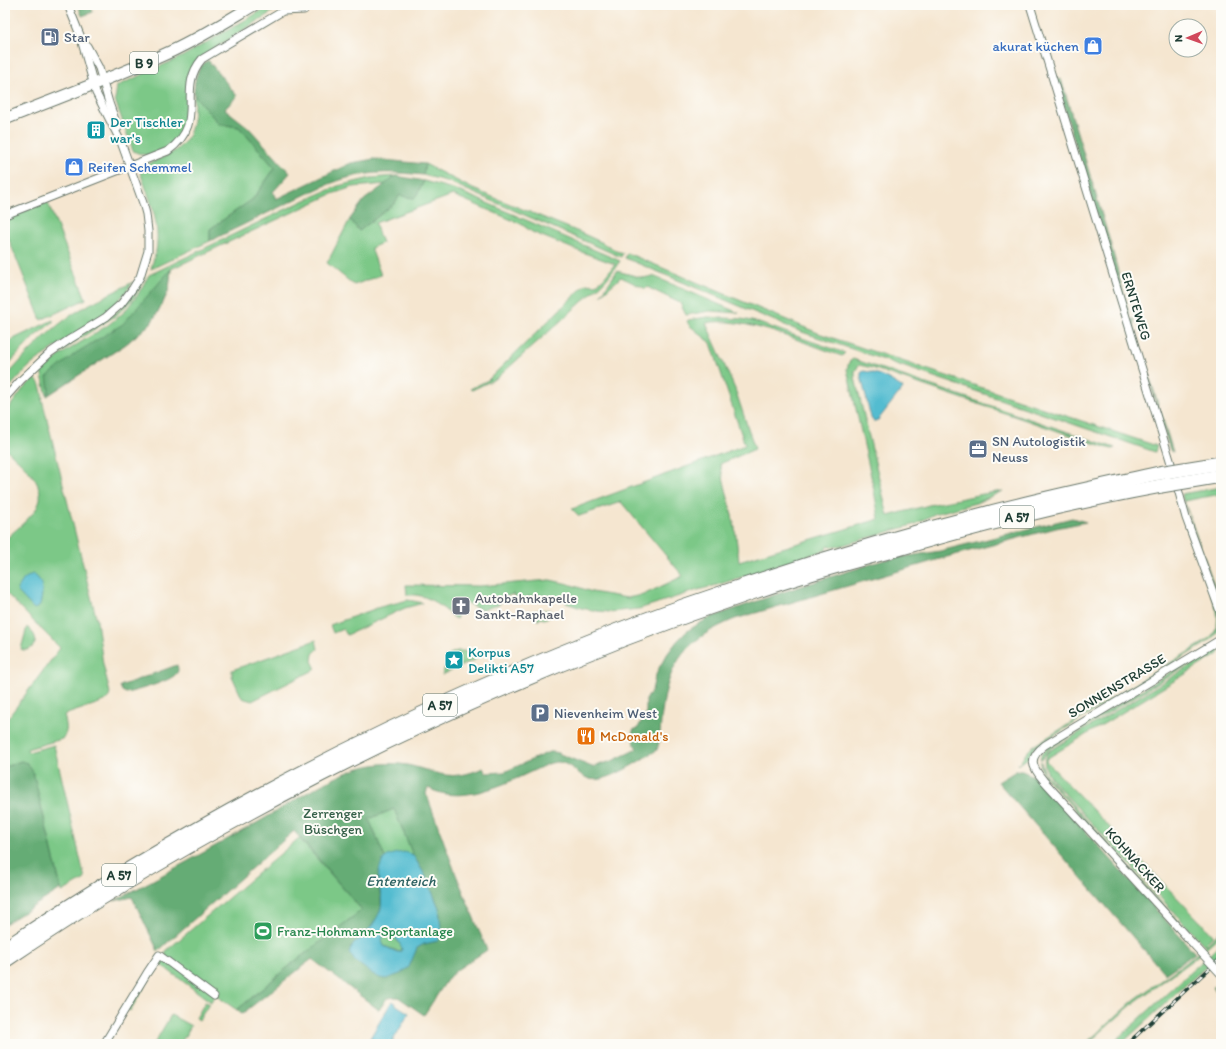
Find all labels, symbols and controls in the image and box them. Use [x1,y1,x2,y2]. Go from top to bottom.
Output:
north arrow [1168,18,1208,58]
fuel station icon: Star [39,26,61,48]
place label: Star [64,29,90,46]
text: N [1172,34,1185,42]
shop icon: akurat küchen [1082,35,1104,57]
place label: akurat küchen [992,38,1079,55]
road number: B 9 [130,52,158,74]
place label: Der Tischler war's [110,114,183,147]
building icon: Der Tischler war's [85,119,107,141]
shop icon: Reifen Schemmel [63,156,85,178]
place label: Reifen Schemmel [88,159,192,176]
street label: ERNTEWEG [1118,270,1154,342]
place label: SN Autologistik Neuss [992,433,1086,466]
office icon: SN Autologistik Neuss [967,438,989,460]
road number: A 57 [1000,506,1034,528]
place label: Autobahnkapelle Sankt-Raphael [475,590,577,623]
church icon: Autobahnkapelle Sankt-Raphael [450,595,472,617]
place label: Korpus Delikti A57 [468,644,534,677]
place icon: Korpus Delikti A57 [443,649,465,671]
street label: SONNENSTRASSE [1065,650,1169,722]
road number: A 57 [423,694,457,716]
parking icon: Nievenheim West [529,702,551,724]
place label: Nievenheim West [554,705,657,722]
restaurant icon: McDonald's [575,725,597,747]
place label: McDonald's [600,728,669,745]
park label: Zerrenger Büschgen [303,805,363,838]
street label: KOHNACKER [1102,824,1169,896]
road number: A 57 [102,864,136,886]
water label: Ententeich [366,872,436,890]
sports icon: Franz-Hohmann-Sportanlage [252,920,274,942]
place label: Franz-Hohmann-Sportanlage [277,923,453,940]

